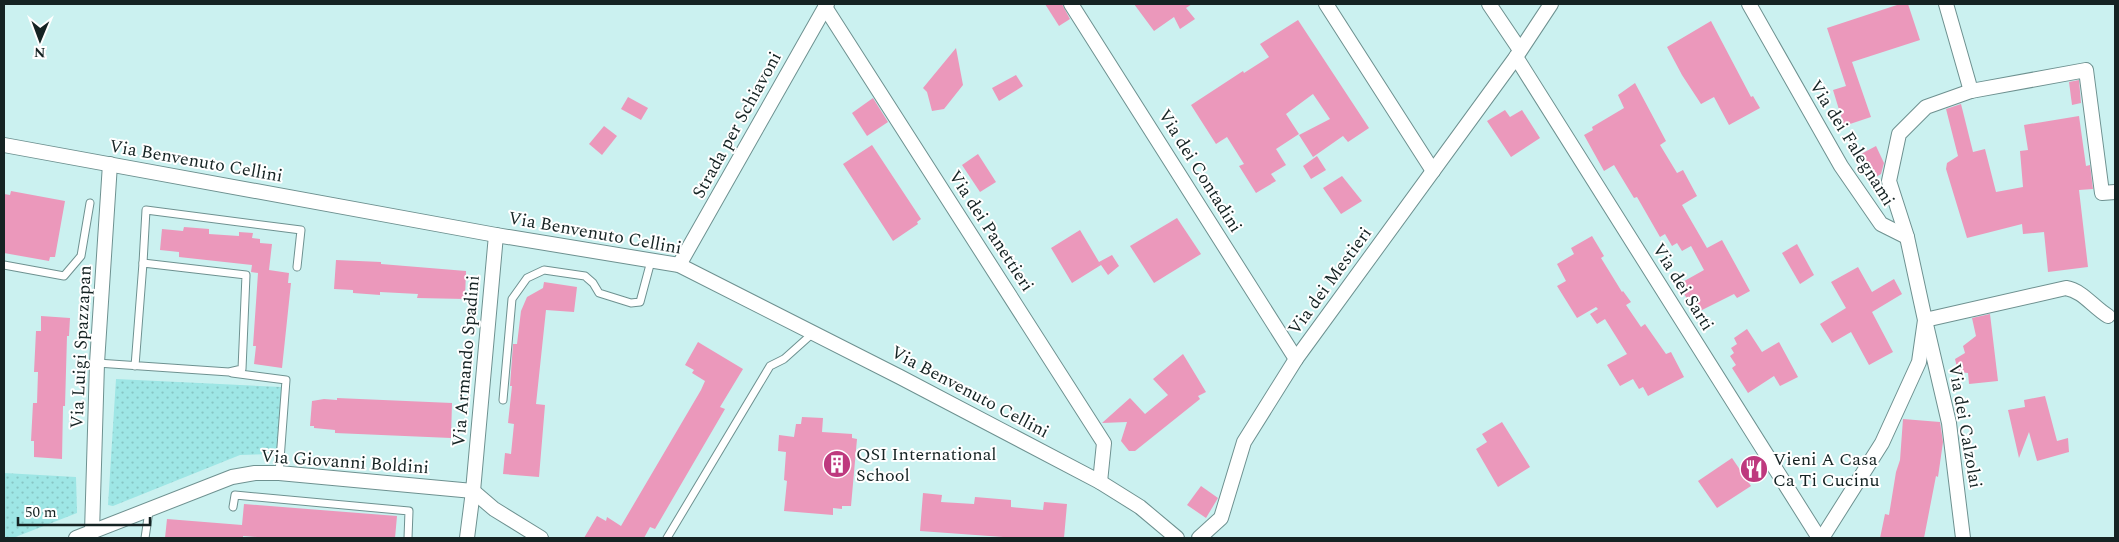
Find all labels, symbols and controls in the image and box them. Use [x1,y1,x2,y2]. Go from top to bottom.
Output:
north arrow [15,15,65,65]
text: N [34,42,46,63]
street label: Strada per Schiavoni [685,47,789,203]
street label: Via dei Falegnami [1802,75,1902,211]
street label: Via dei Contadini [1151,104,1249,238]
street label: Via Benvenuto Cellini [107,132,285,190]
street label: Via dei Panettieri [942,165,1040,297]
street label: Via Benvenuto Cellini [506,204,684,262]
street label: Via dei Mestieri [1281,221,1379,341]
street label: Via dei Sarti [1645,238,1721,336]
street label: Via Luigi Spazzapan [63,265,99,429]
street label: Via Armando Spadini [445,274,487,448]
street label: Via Benvenuto Cellini [886,339,1054,445]
street label: Via dei Calzolai [1941,362,1989,490]
place label: QSI International School [856,441,997,489]
street label: Via Giovanni Boldini [260,443,430,481]
place label: Vieni A Casa Ca Ti Cucinu [1773,446,1880,494]
building icon: QSI International School [822,449,852,479]
restaurant icon: Vieni A Casa Ca Ti Cucinu [1739,454,1769,484]
scale bar [18,494,150,526]
text: 50 m [25,501,57,524]

